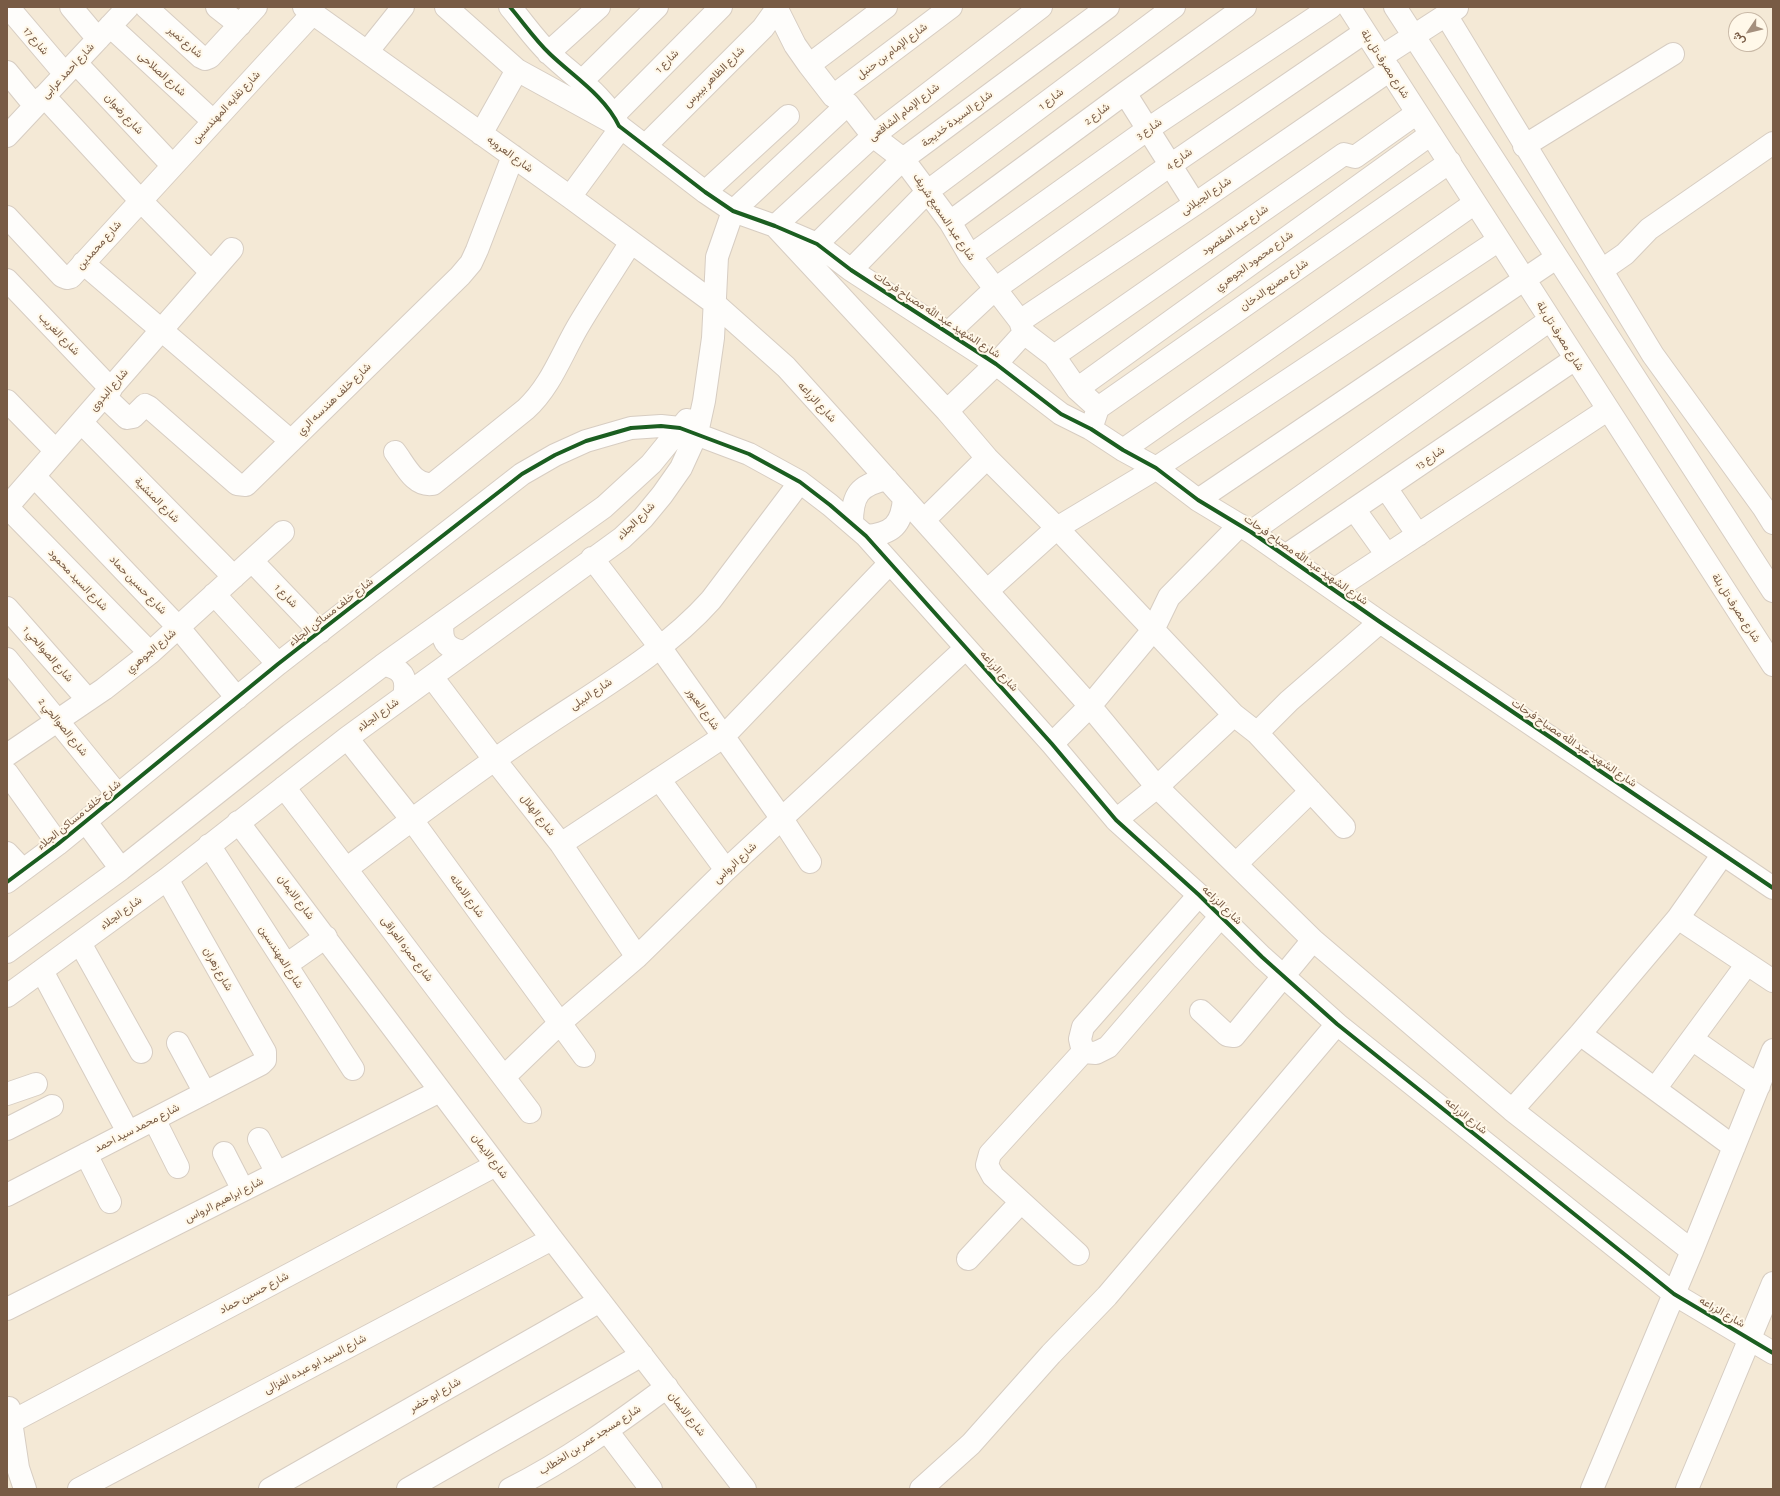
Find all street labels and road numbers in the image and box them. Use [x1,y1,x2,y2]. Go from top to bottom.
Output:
street label: شارع الإمام بن حنبل [854,20,930,82]
street label: شارع نمير [165,23,205,61]
street label: شارع 17 [21,24,51,58]
street label: شارع مصرف تل بلة [1358,27,1412,101]
street label: شارع احمد عرابى [39,41,97,101]
street label: شارع الظاهر بيبرس [681,44,747,110]
street label: شارع 1 [653,47,681,75]
street label: شارع الصلاحى [135,49,189,99]
street label: شارع نقابه المهندسين [189,68,263,146]
street label: شارع الإمام الشافعى [866,80,942,144]
street label: شارع 1 [1036,85,1066,113]
street label: شارع السيدة خديجة [919,88,995,150]
street label: شارع رضوان [102,91,146,137]
street label: شارع 2 [1081,100,1113,128]
street label: شارع 3 [1134,115,1164,143]
street label: شارع العروبه [484,133,536,175]
street label: شارع 4 [1163,145,1195,173]
street label: شارع عبد السميع شريف [910,171,978,263]
street label: شارع الجيلانى [1178,174,1234,218]
street label: شارع عبد المقصود [1199,202,1271,258]
street label: شارع محمدين [74,218,124,272]
street label: شارع محمود الجوهري [1212,228,1296,294]
street label: شارع مصنع الدخان [1237,256,1311,314]
street label: شارع الشهيد عبد الله مصباح فرحات [871,269,1003,361]
street label: شارع مصرف تل بلة [1533,299,1587,373]
street label: شارع الغريب [36,310,82,358]
street label: شارع خلف هندسه الري [294,360,374,438]
street label: شارع البدوى [87,366,131,414]
street label: شارع الزراعه [795,379,839,425]
street label: شارع 13 [1413,444,1447,472]
street label: شارع المنشية [132,475,182,525]
street label: شارع الجلاء [614,499,658,543]
street label: شارع الشهيد عبد الله مصباح فرحات [1241,512,1371,608]
street label: شارع السيد محمود [45,546,111,614]
street label: شارع حسين حماد [107,553,169,617]
street label: شارع مصرف تل بلة [1709,571,1763,645]
street label: شارع خلف مساكن الجلاء [286,575,376,649]
street label: شارع 1 [272,581,300,611]
street label: شارع الصوالحي 1 [20,623,76,685]
street label: شارع الجوهري [123,626,179,676]
street label: شارع الزراعه [977,648,1021,694]
street label: شارع البيلى [567,675,615,713]
street label: شارع العبور [684,685,722,733]
street label: شارع الصوالحي 2 [35,695,91,759]
street label: شارع الجلاء [355,695,401,735]
street label: شارع الشهيد عبد الله مصباح فرحات [1509,696,1639,790]
street label: شارع خلف مساكن الجلاء [35,777,123,853]
street label: شارع الهلال [518,792,558,838]
street label: شارع الرواس [711,840,759,886]
street label: شارع الايمان [275,872,317,922]
street label: شارع الامانه [447,872,487,920]
street label: شارع الزراعه [1199,883,1245,927]
street label: شارع الجلاء [98,893,144,933]
street label: شارع حمزه العراقى [378,914,436,984]
street label: شارع المهندسين [256,923,306,991]
street label: شارع زهران [200,945,236,993]
street label: شارع الزراعه [1442,1095,1490,1137]
street label: شارع محمد سيد احمد [92,1101,182,1155]
street label: شارع الايمان [469,1131,511,1181]
street label: شارع ابراهيم الرواس [182,1174,266,1226]
street label: شارع حسين حماد [217,1269,291,1317]
street label: شارع الزراعه [1697,1294,1747,1330]
street label: شارع السيد ابو عبده الغزالى [262,1331,368,1397]
street label: شارع ابو خضر [407,1375,463,1415]
street label: شارع الايمان [666,1389,708,1439]
street label: شارع مسجد عمر بن الخطاب [537,1402,643,1478]

